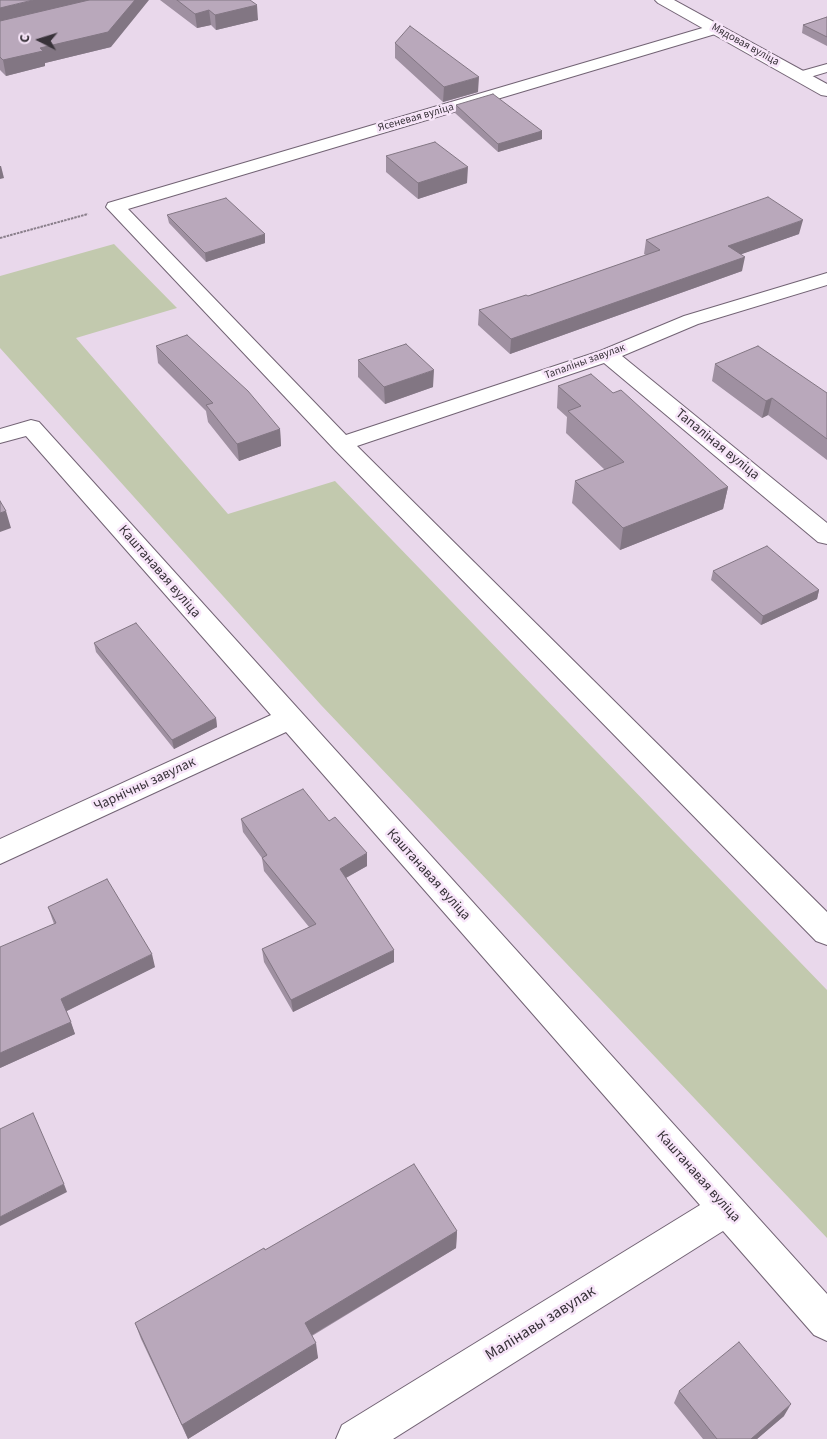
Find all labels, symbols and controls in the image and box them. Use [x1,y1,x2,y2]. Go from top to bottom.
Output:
north arrow [15,15,65,65]
street label: Мядовая вуліца [709,21,781,69]
text: С [15,34,35,44]
street label: Ясеневая вуліца [377,101,455,135]
street label: Тапаліны завулак [543,341,627,383]
street label: Тапаліная вуліца [672,406,762,484]
street label: Каштанавая вуліца [114,522,204,622]
street label: Чарнічны завулак [92,754,198,816]
street label: Каштанавая вуліца [383,826,473,924]
street label: Каштанавая вуліца [653,1128,743,1226]
street label: Малінавы завулак [482,1282,600,1366]

